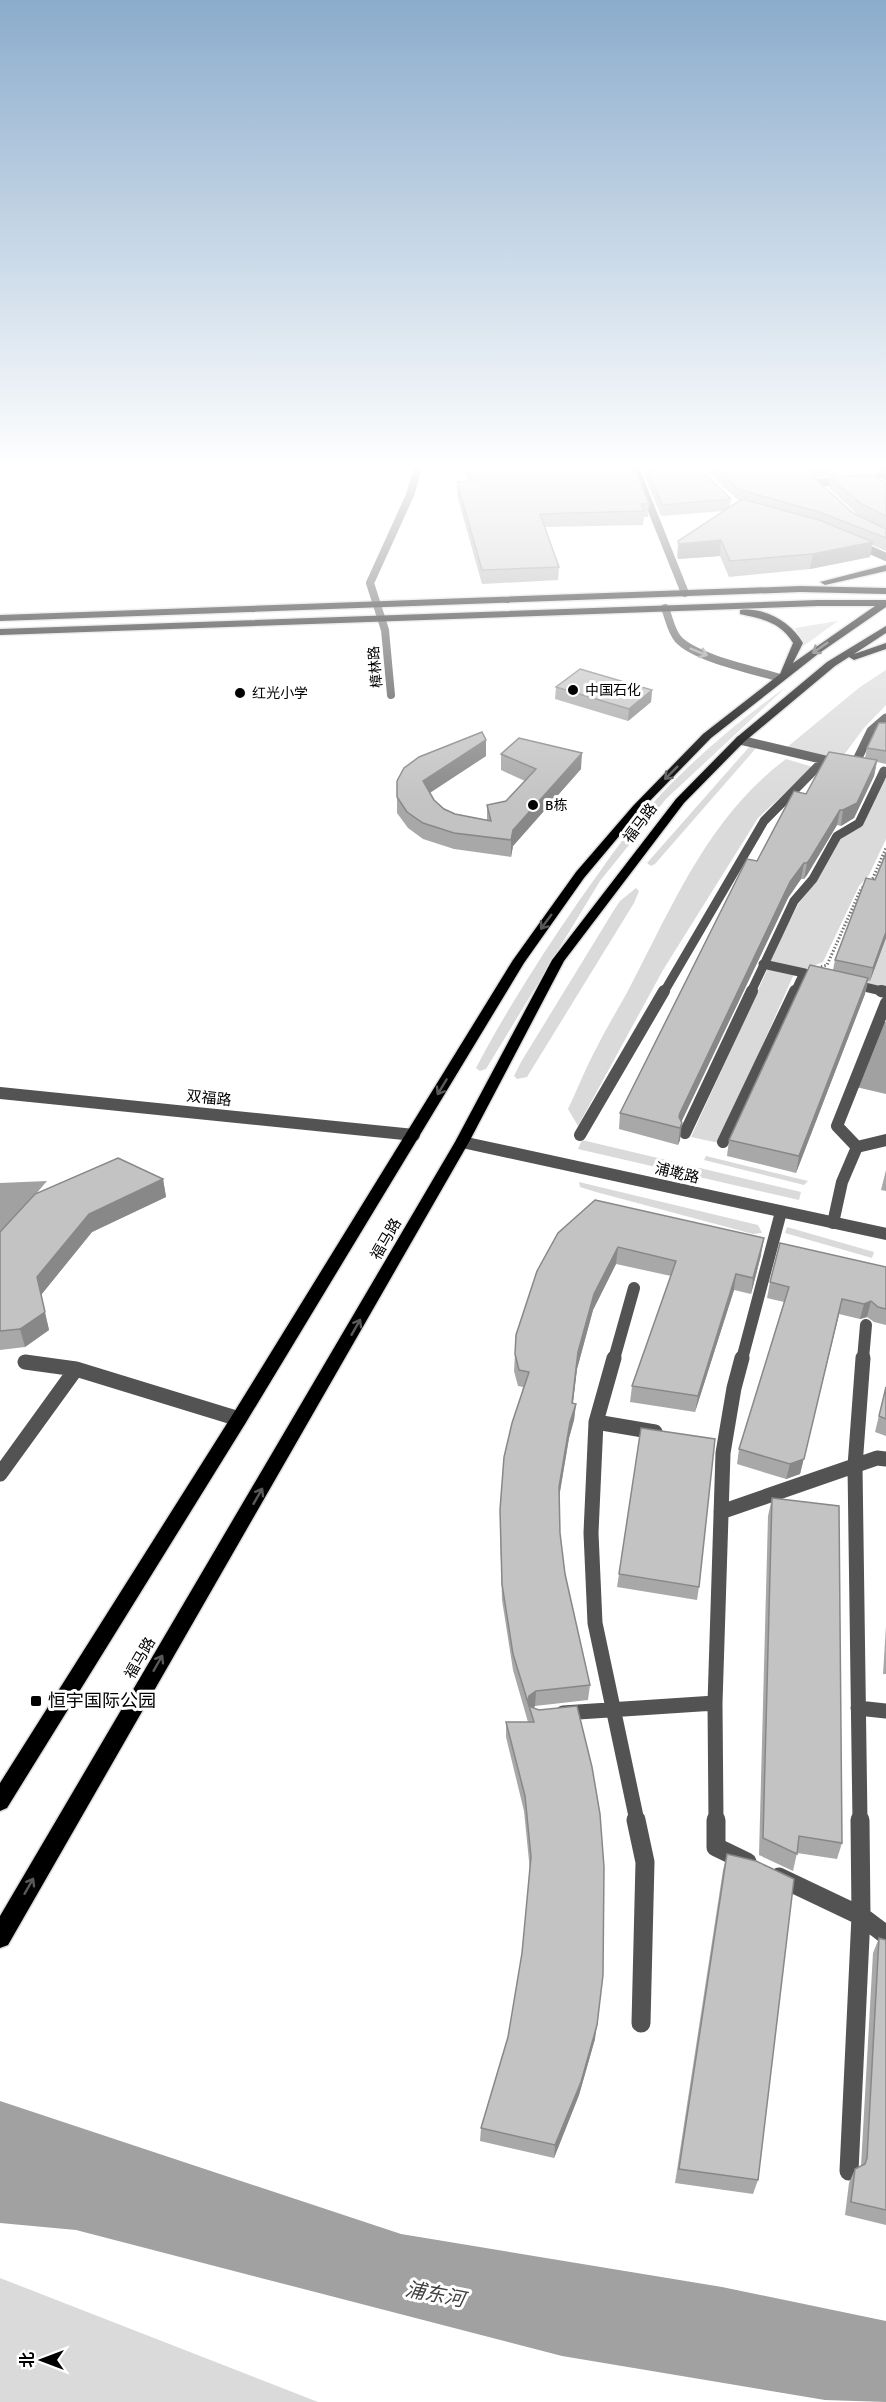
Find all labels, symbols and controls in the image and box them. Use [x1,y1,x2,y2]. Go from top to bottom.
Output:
one-way arrow [812,642,829,654]
street label: 樟林路 [365,645,386,689]
one-way arrow [690,647,708,658]
place label: 中国石化 [585,682,641,699]
marker: 中国石化 [566,683,580,697]
place label: 红光小学 [252,685,308,702]
marker: 红光小学 [233,686,247,700]
one-way arrow [663,765,678,780]
place label: B栋 [545,797,567,814]
marker: B栋 [526,798,540,812]
street label: 福马路 [619,800,661,846]
one-way arrow [540,914,552,930]
one-way arrow [436,1078,448,1095]
street label: 双福路 [186,1087,232,1109]
street label: 浦墘路 [653,1159,701,1187]
street label: 福马路 [367,1215,405,1263]
one-way arrow [350,1319,362,1336]
one-way arrow [253,1488,265,1505]
street label: 福马路 [121,1634,159,1682]
one-way arrow [152,1655,164,1672]
place label: 恒宇国际公园 [48,1690,156,1712]
marker: 恒宇国际公园 [29,1694,43,1708]
one-way arrow [23,1878,35,1895]
water label: 浦东河 [403,2276,471,2313]
north arrow [12,2330,72,2390]
text: 北 [18,2352,38,2368]

